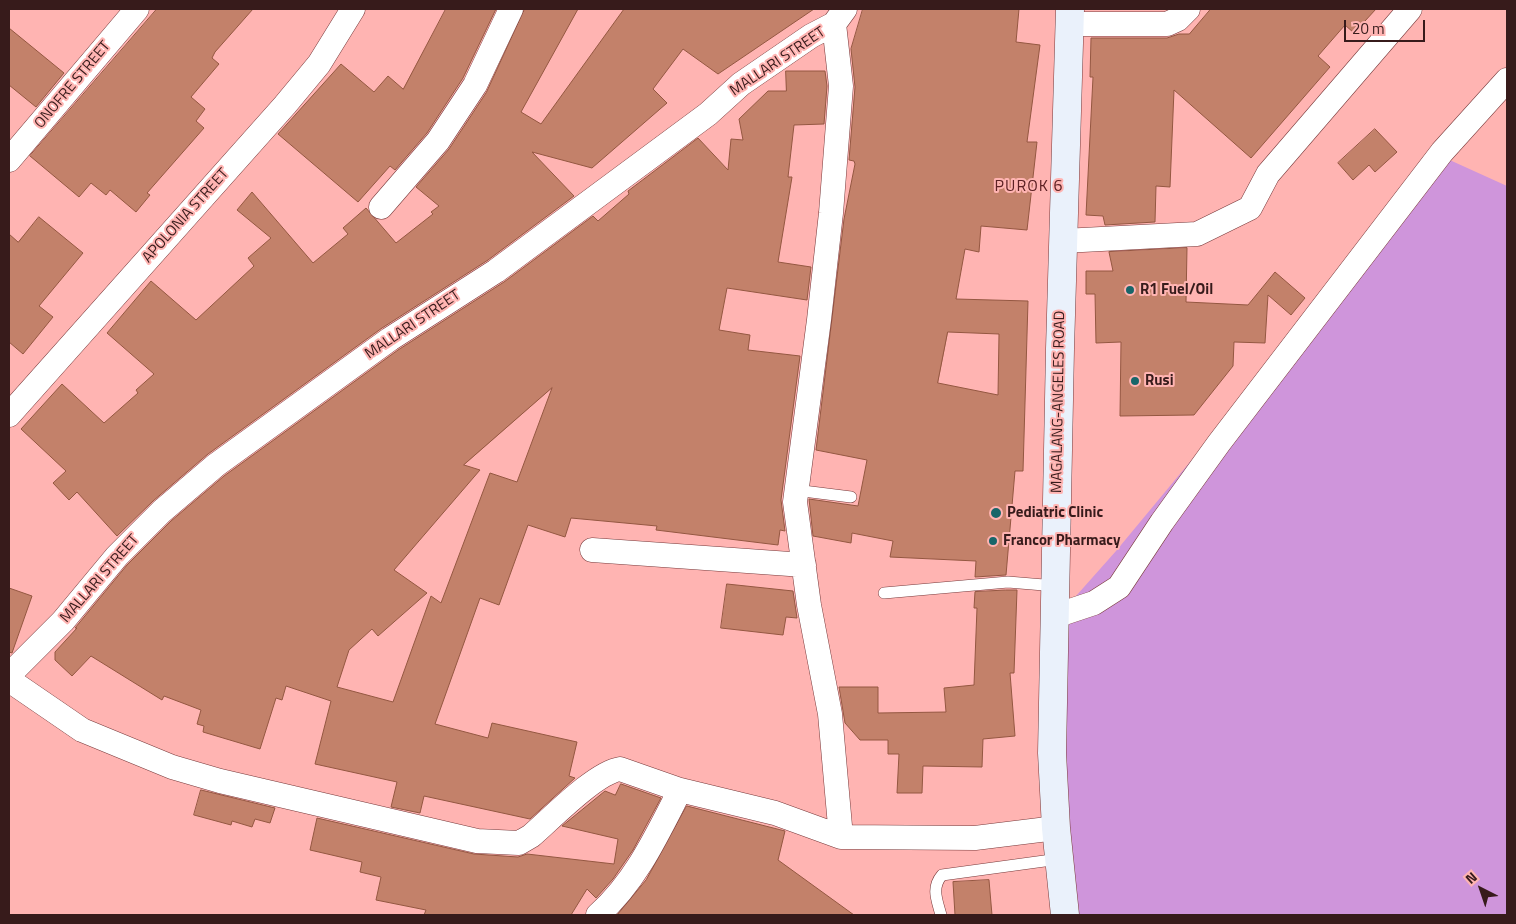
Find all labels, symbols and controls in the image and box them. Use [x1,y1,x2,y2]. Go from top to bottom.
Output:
scale bar [1346,10,1427,42]
text: 20 m [1352,17,1385,40]
street label: MALLARI STREET [727,24,829,100]
street label: ONOFRE STREET [31,38,115,132]
street label: APOLONIA STREET [139,165,233,267]
district label: PUROK 6 [994,177,1064,197]
place label: R1 Fuel/Oil [1140,281,1213,299]
marker: R1 Fuel/Oil [1124,284,1136,296]
street label: MALLARI STREET [362,287,464,363]
street label: MAGALANG-ANGELES ROAD [1048,311,1070,493]
place label: Rusi [1145,372,1174,390]
marker: Rusi [1129,375,1141,387]
place label: Pediatric Clinic [1007,504,1103,522]
marker: Pediatric Clinic [989,506,1003,520]
street label: MALLARI STREET [57,531,143,627]
place label: Francor Pharmacy [1003,532,1121,550]
marker: Francor Pharmacy [987,535,999,547]
north arrow [1456,864,1506,914]
text: N [1460,866,1481,888]

